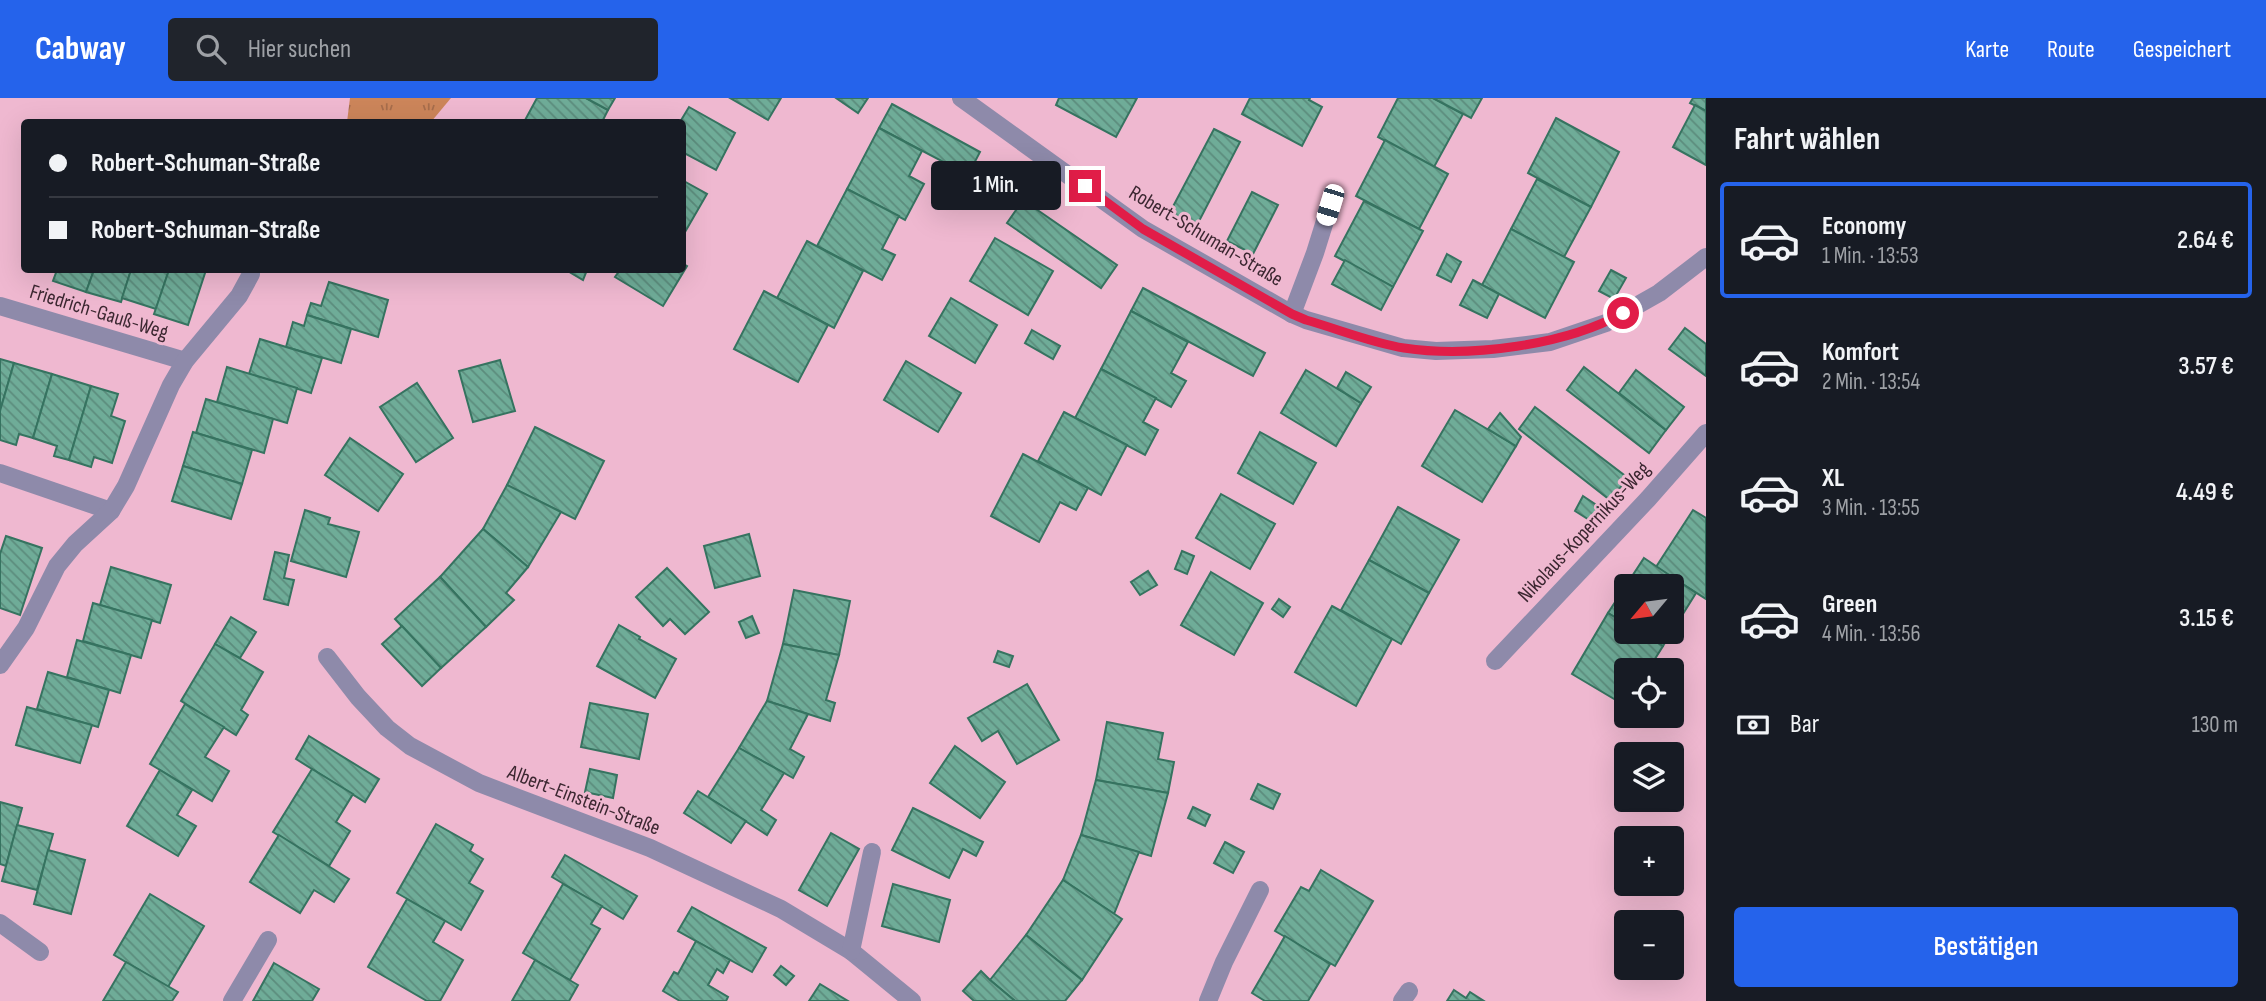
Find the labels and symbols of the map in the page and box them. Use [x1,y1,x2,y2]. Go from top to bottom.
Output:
callout: 1 Min. [931,162,1060,210]
route end [1069,170,1101,202]
street label: Robert-Schuman-Straße [1124,180,1288,292]
car [1314,182,1347,228]
street label: Friedrich-Gauß-Weg [27,279,171,345]
route start [1607,297,1639,329]
street label: Nikolaus-Kopernikus-Weg [1513,457,1655,607]
north arrow [1614,574,1684,644]
street label: Albert-Einstein-Straße [503,759,664,841]

